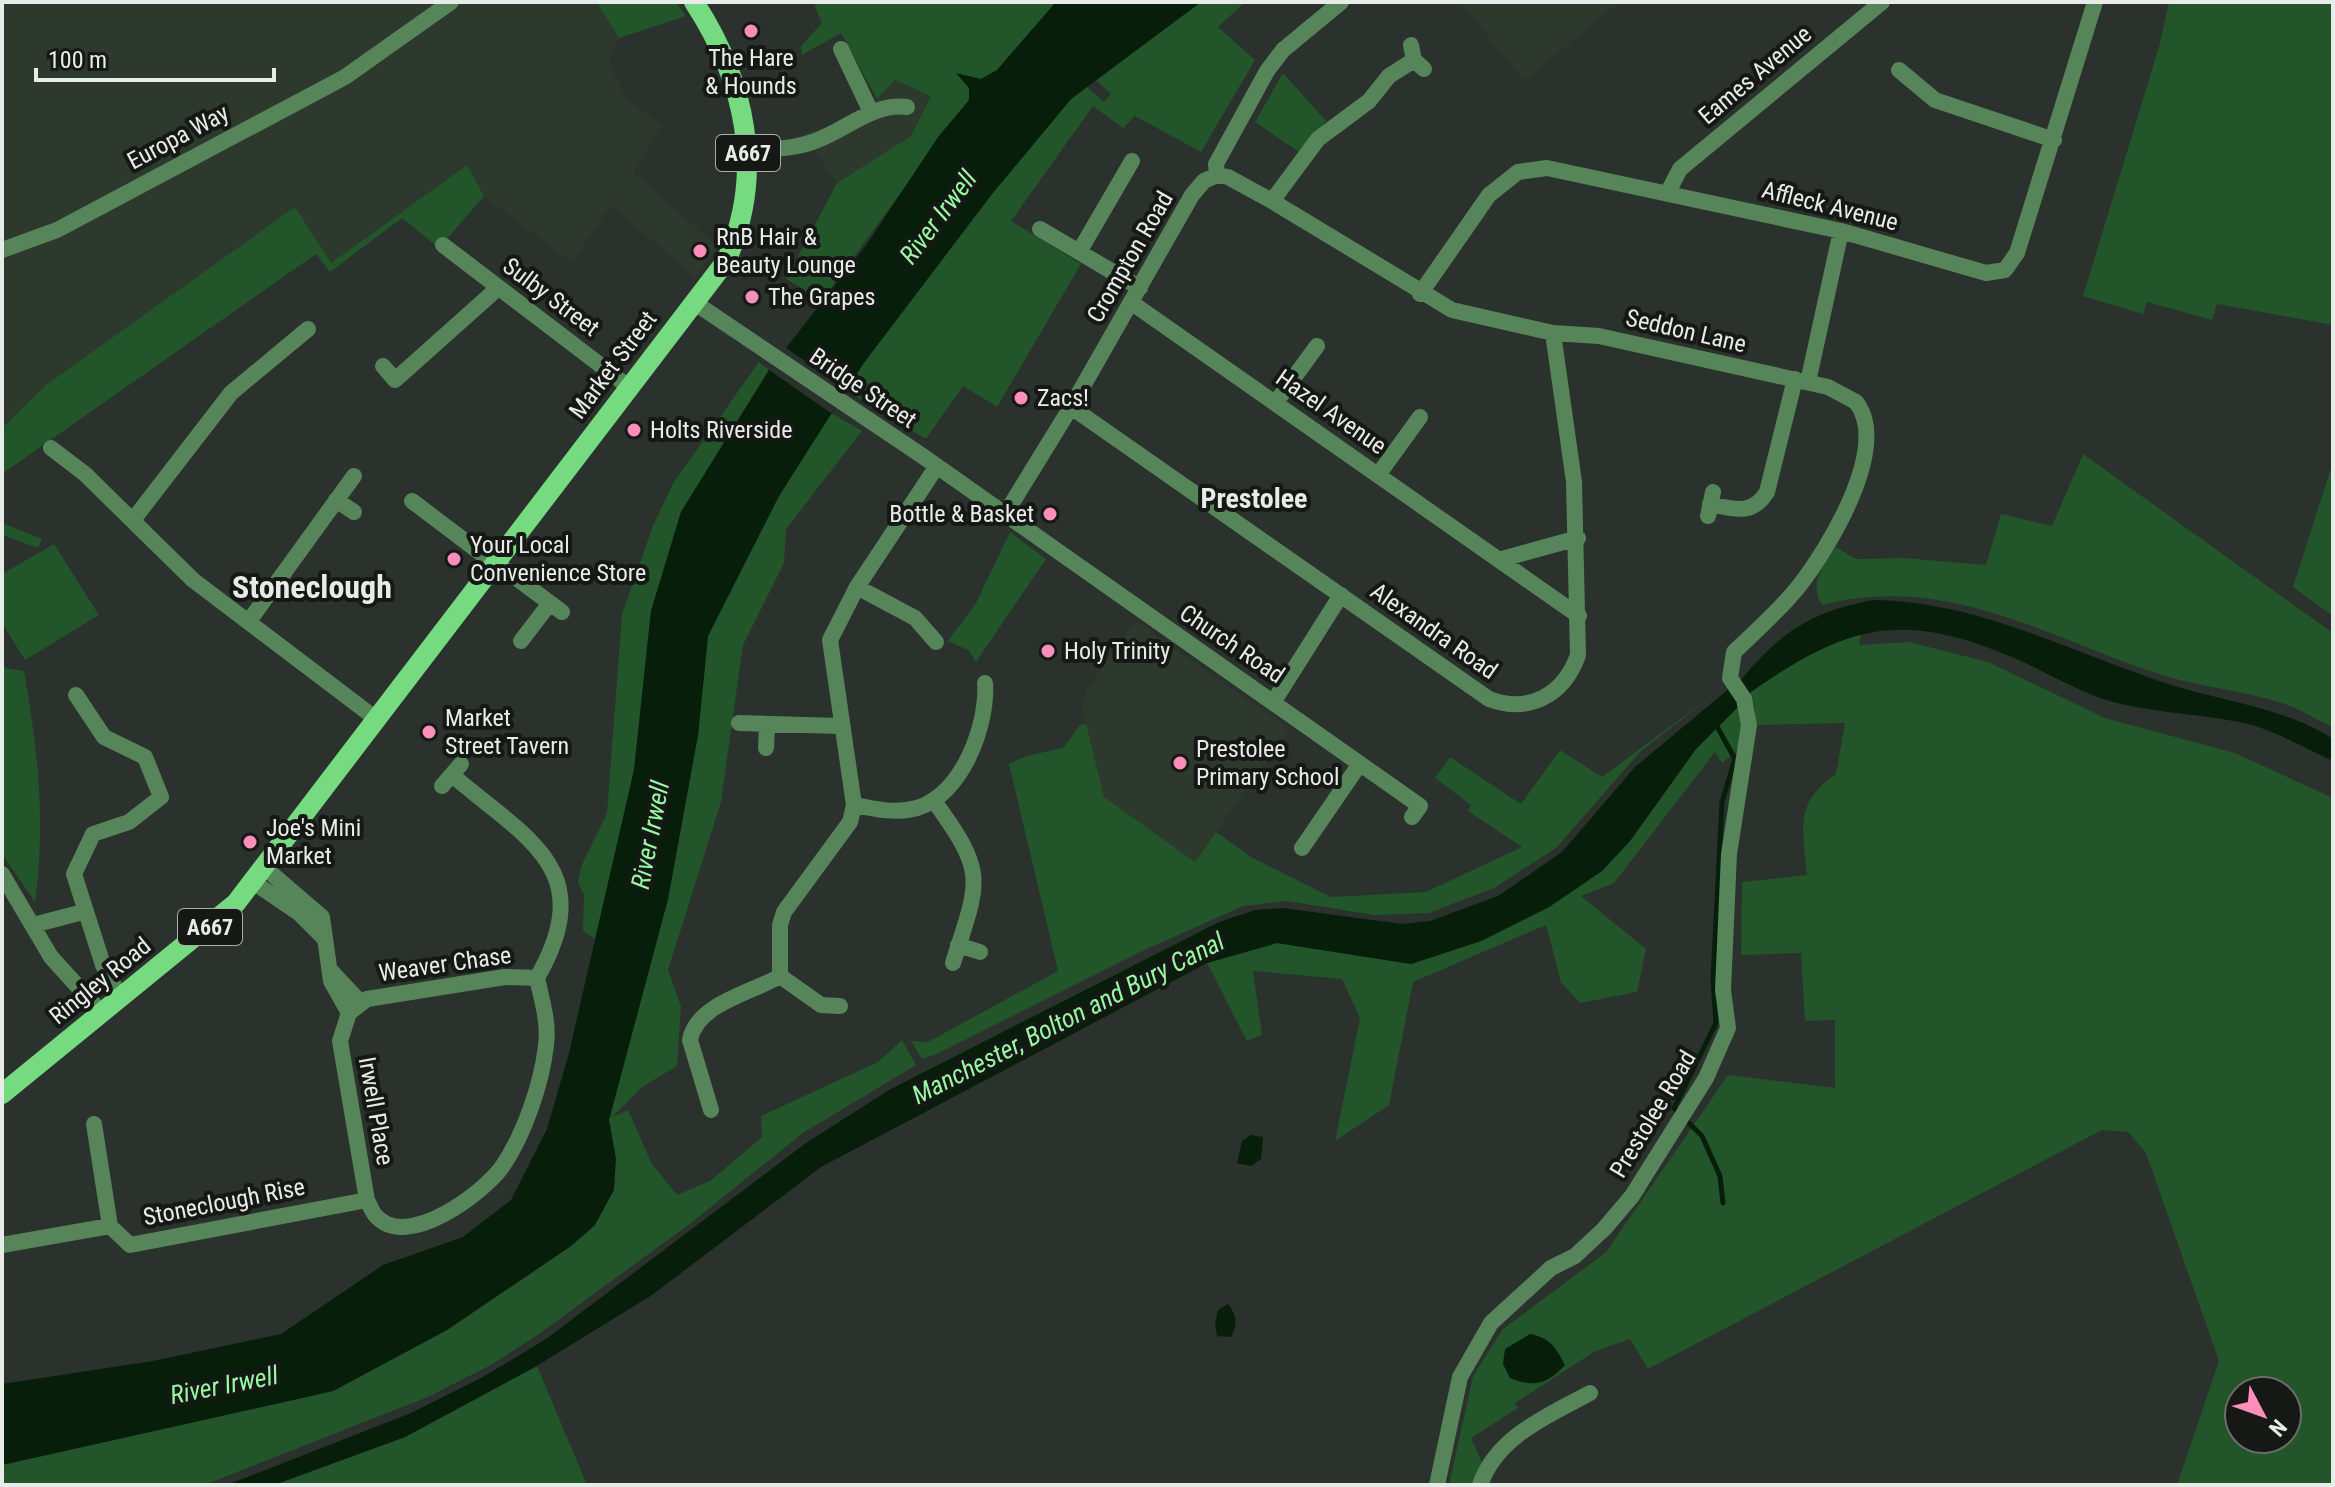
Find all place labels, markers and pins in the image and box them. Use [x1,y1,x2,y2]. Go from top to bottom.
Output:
marker: The Hare & Hounds [742,22,760,40]
place label: The Hare & Hounds [705,44,797,100]
place label: RnB Hair & Beauty Lounge [716,223,856,279]
marker: RnB Hair & Beauty Lounge [691,242,709,260]
place label: The Grapes [768,283,875,311]
marker: The Grapes [743,288,761,306]
place label: Zacs! [1037,384,1089,412]
marker: Zacs! [1012,389,1030,407]
place label: Holts Riverside [650,416,793,444]
marker: Holts Riverside [625,421,643,439]
place label: Bottle & Basket [889,500,1034,528]
marker: Bottle & Basket [1041,505,1059,523]
place label: Your Local Convenience Store [470,531,646,587]
marker: Your Local Convenience Store [445,550,463,568]
place label: Holy Trinity [1064,637,1170,665]
marker: Holy Trinity [1039,642,1057,660]
place label: Market Street Tavern [445,704,569,760]
marker: Market Street Tavern [420,723,438,741]
place label: Prestolee Primary School [1196,735,1339,791]
marker: Prestolee Primary School [1171,754,1189,772]
place label: Joe's Mini Market [266,814,361,870]
marker: Joe's Mini Market [241,833,259,851]

